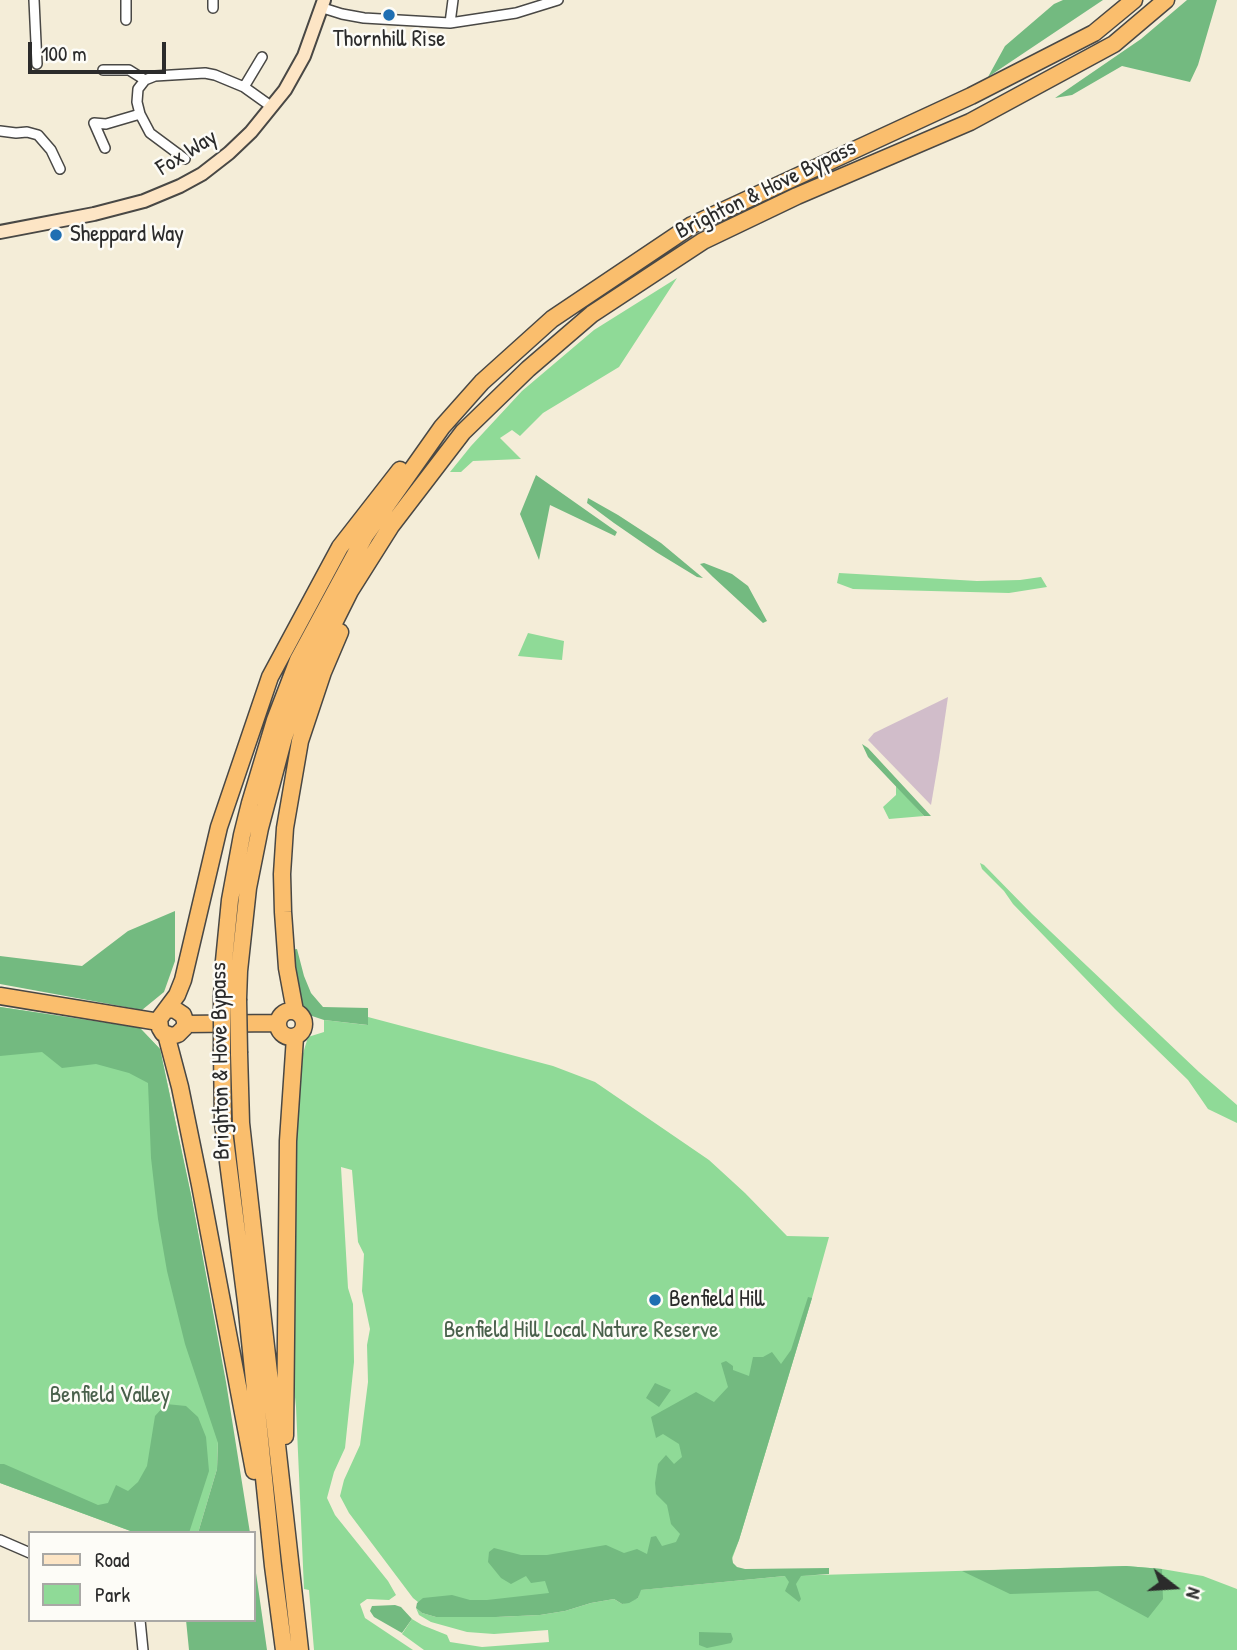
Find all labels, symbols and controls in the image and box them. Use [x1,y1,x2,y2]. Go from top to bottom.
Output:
marker: Thornhill Rise [381,7,397,23]
place label: Thornhill Rise [333,26,445,54]
scale bar [32,28,170,72]
text: 100 m [41,39,87,68]
street label: Fox Way [152,124,222,182]
street label: Brighton & Hove Bypass [671,134,861,246]
place label: Sheppard Way [70,221,184,249]
marker: Sheppard Way [48,227,64,243]
street label: Brighton & Hove Bypass [205,962,237,1160]
place label: Benfield Hill [669,1286,765,1314]
marker: Benfield Hill [647,1292,663,1308]
park label: Benfield Hill Local Nature Reserve [444,1317,718,1345]
park label: Benfield Valley [50,1382,170,1410]
legend [28,1531,256,1622]
text: Road [95,1545,129,1574]
north arrow [1139,1552,1209,1622]
text: Park [95,1580,130,1609]
text: N [1180,1584,1208,1602]

